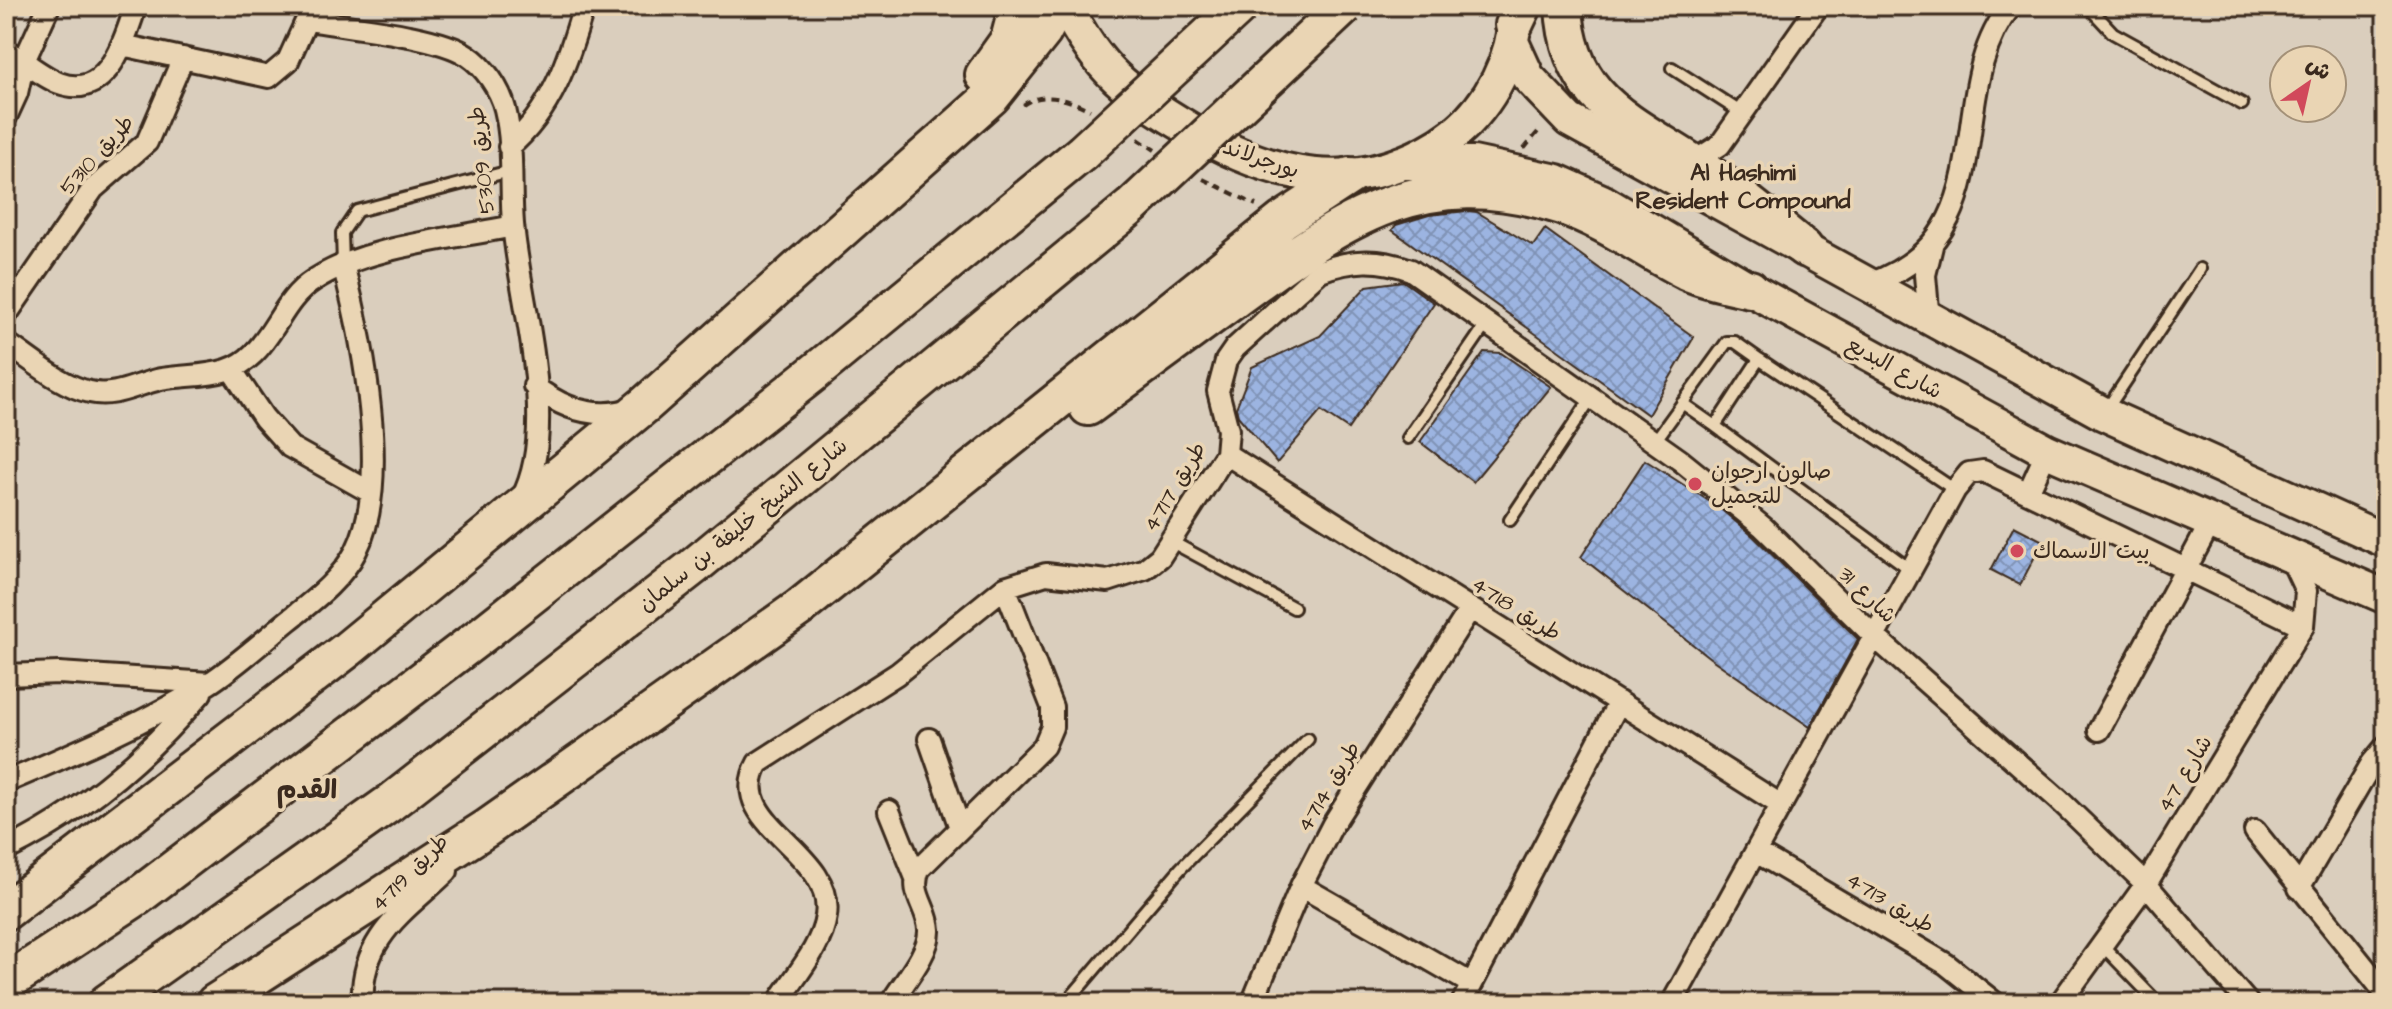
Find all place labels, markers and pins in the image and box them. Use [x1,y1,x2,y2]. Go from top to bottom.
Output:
place label: صالون ارجوان للتجميل [1711,456,1831,512]
marker: صالون ارجوان للتجميل [1686,475,1704,493]
place label: بيت الاسماك [2033,536,2150,567]
marker: بيت الاسماك [2008,542,2026,560]

